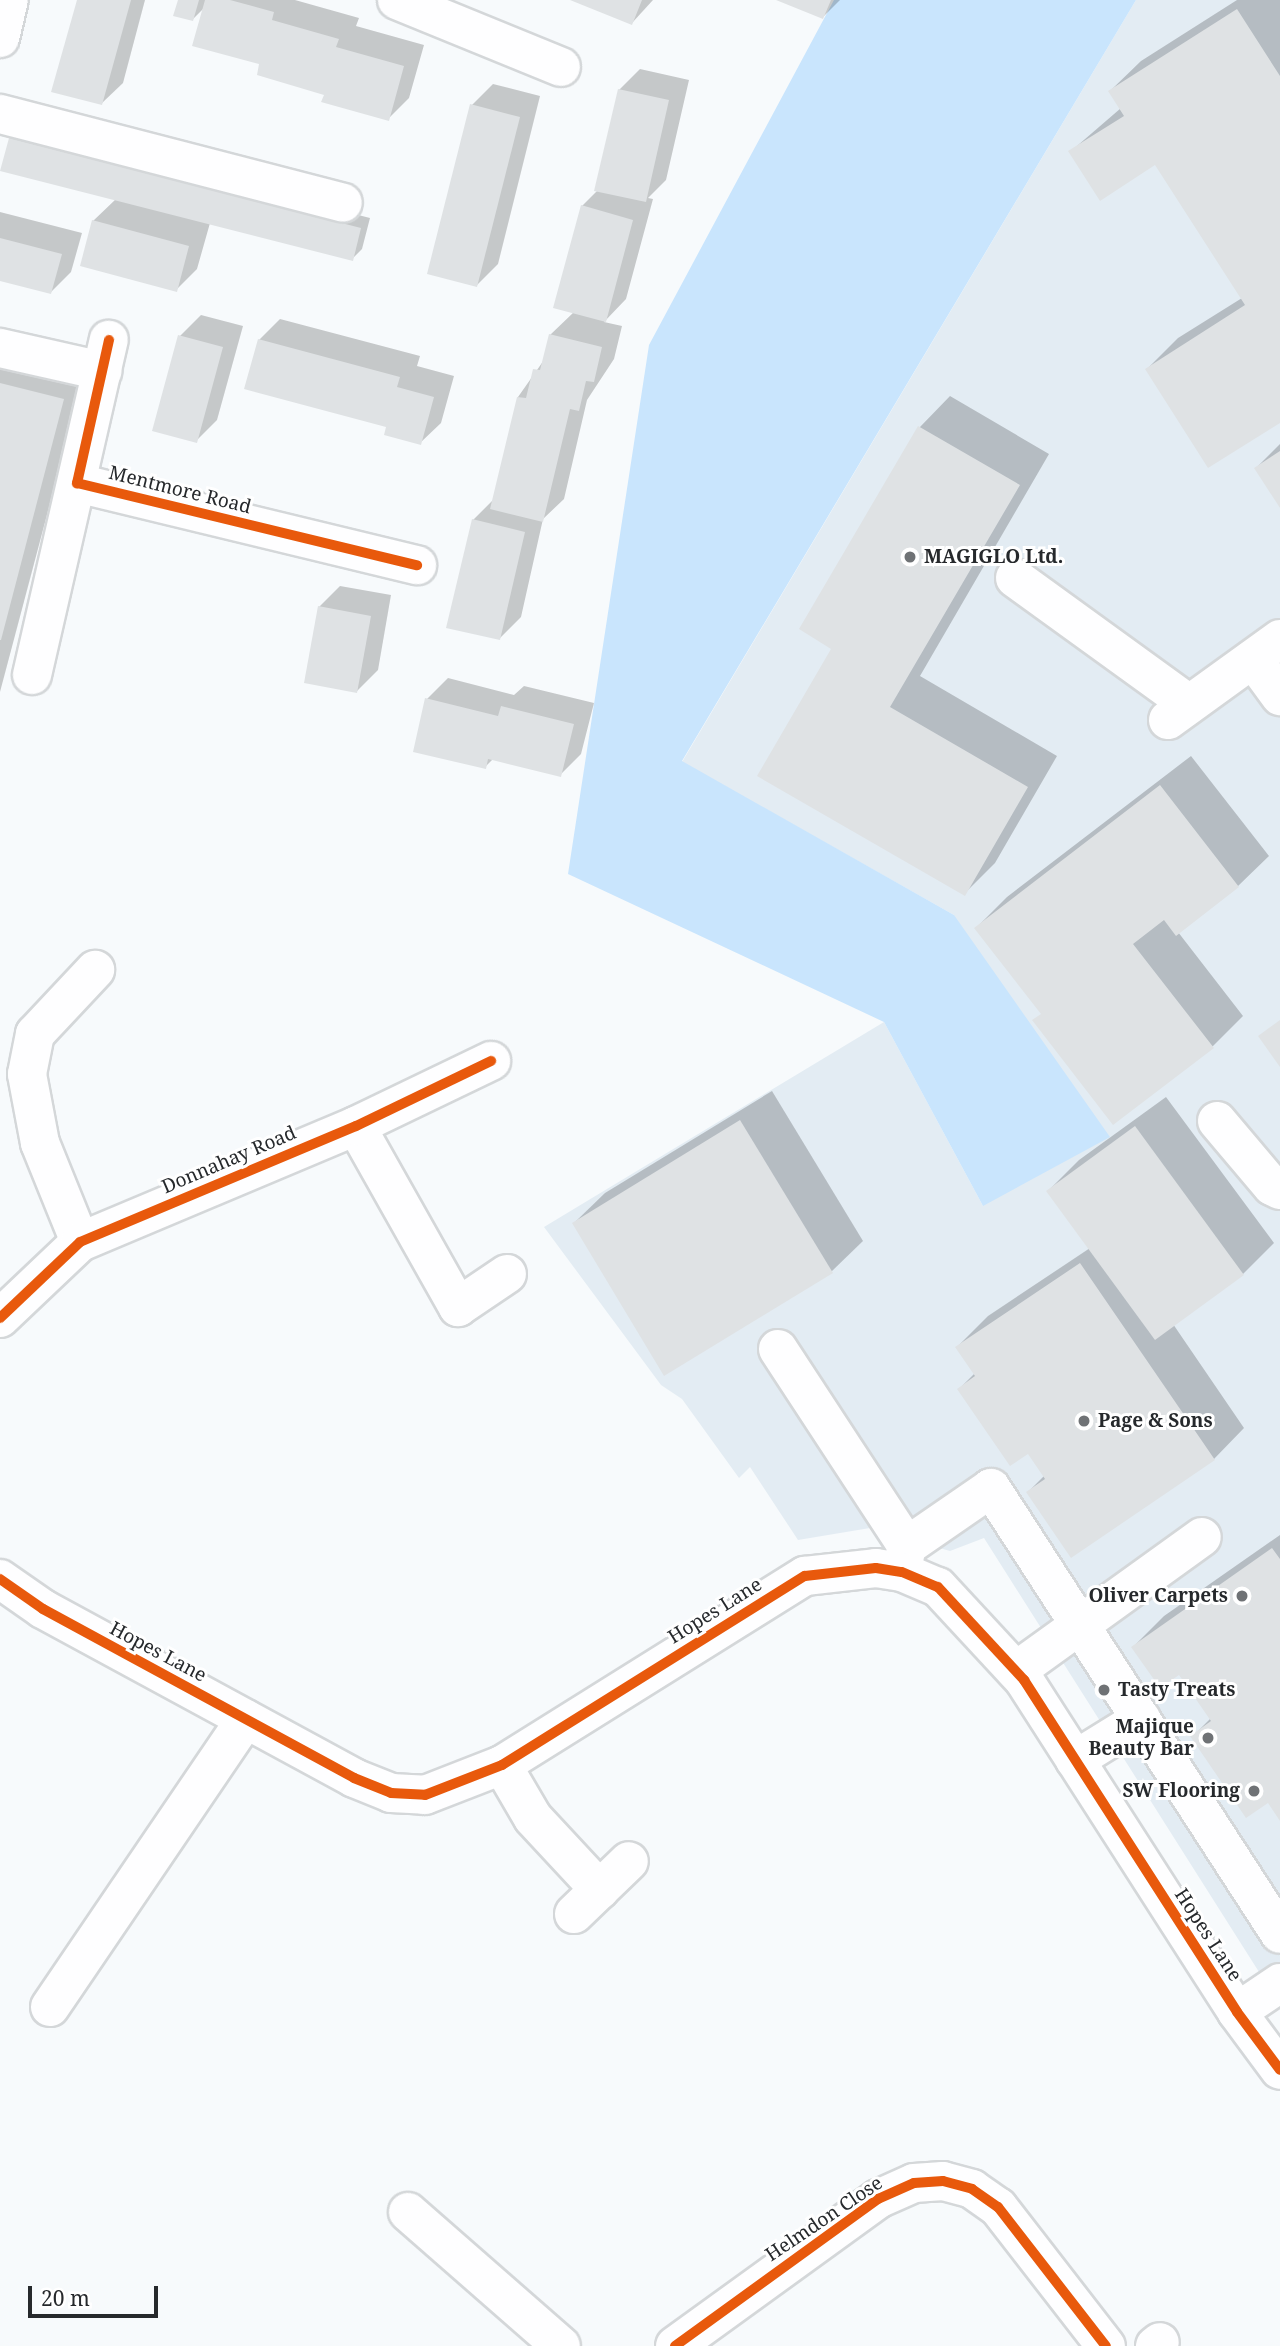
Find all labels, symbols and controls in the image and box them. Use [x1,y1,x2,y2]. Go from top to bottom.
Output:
street label: Mentmore Road [107,461,253,519]
place label: MAGIGLO Ltd. [924,546,1063,568]
marker: MAGIGLO Ltd. [902,549,918,565]
street label: Donnahay Road [158,1121,300,1199]
place label: Page & Sons [1098,1410,1213,1432]
marker: Page & Sons [1076,1413,1092,1429]
street label: Hopes Lane [664,1573,766,1649]
place label: Oliver Carpets [1088,1585,1228,1607]
marker: Oliver Carpets [1234,1588,1250,1604]
street label: Hopes Lane [106,1617,210,1687]
place label: Tasty Treats [1118,1679,1235,1701]
marker: Tasty Treats [1096,1682,1112,1698]
place label: Majique Beauty Bar [1089,1716,1194,1760]
marker: Majique Beauty Bar [1200,1730,1216,1746]
place label: SW Flooring [1122,1780,1240,1802]
marker: SW Flooring [1246,1783,1262,1799]
street label: Hopes Lane [1169,1884,1247,1986]
street label: Helmdon Close [761,2171,887,2267]
scale bar [32,2272,161,2316]
text: 20 m [41,2284,90,2312]

